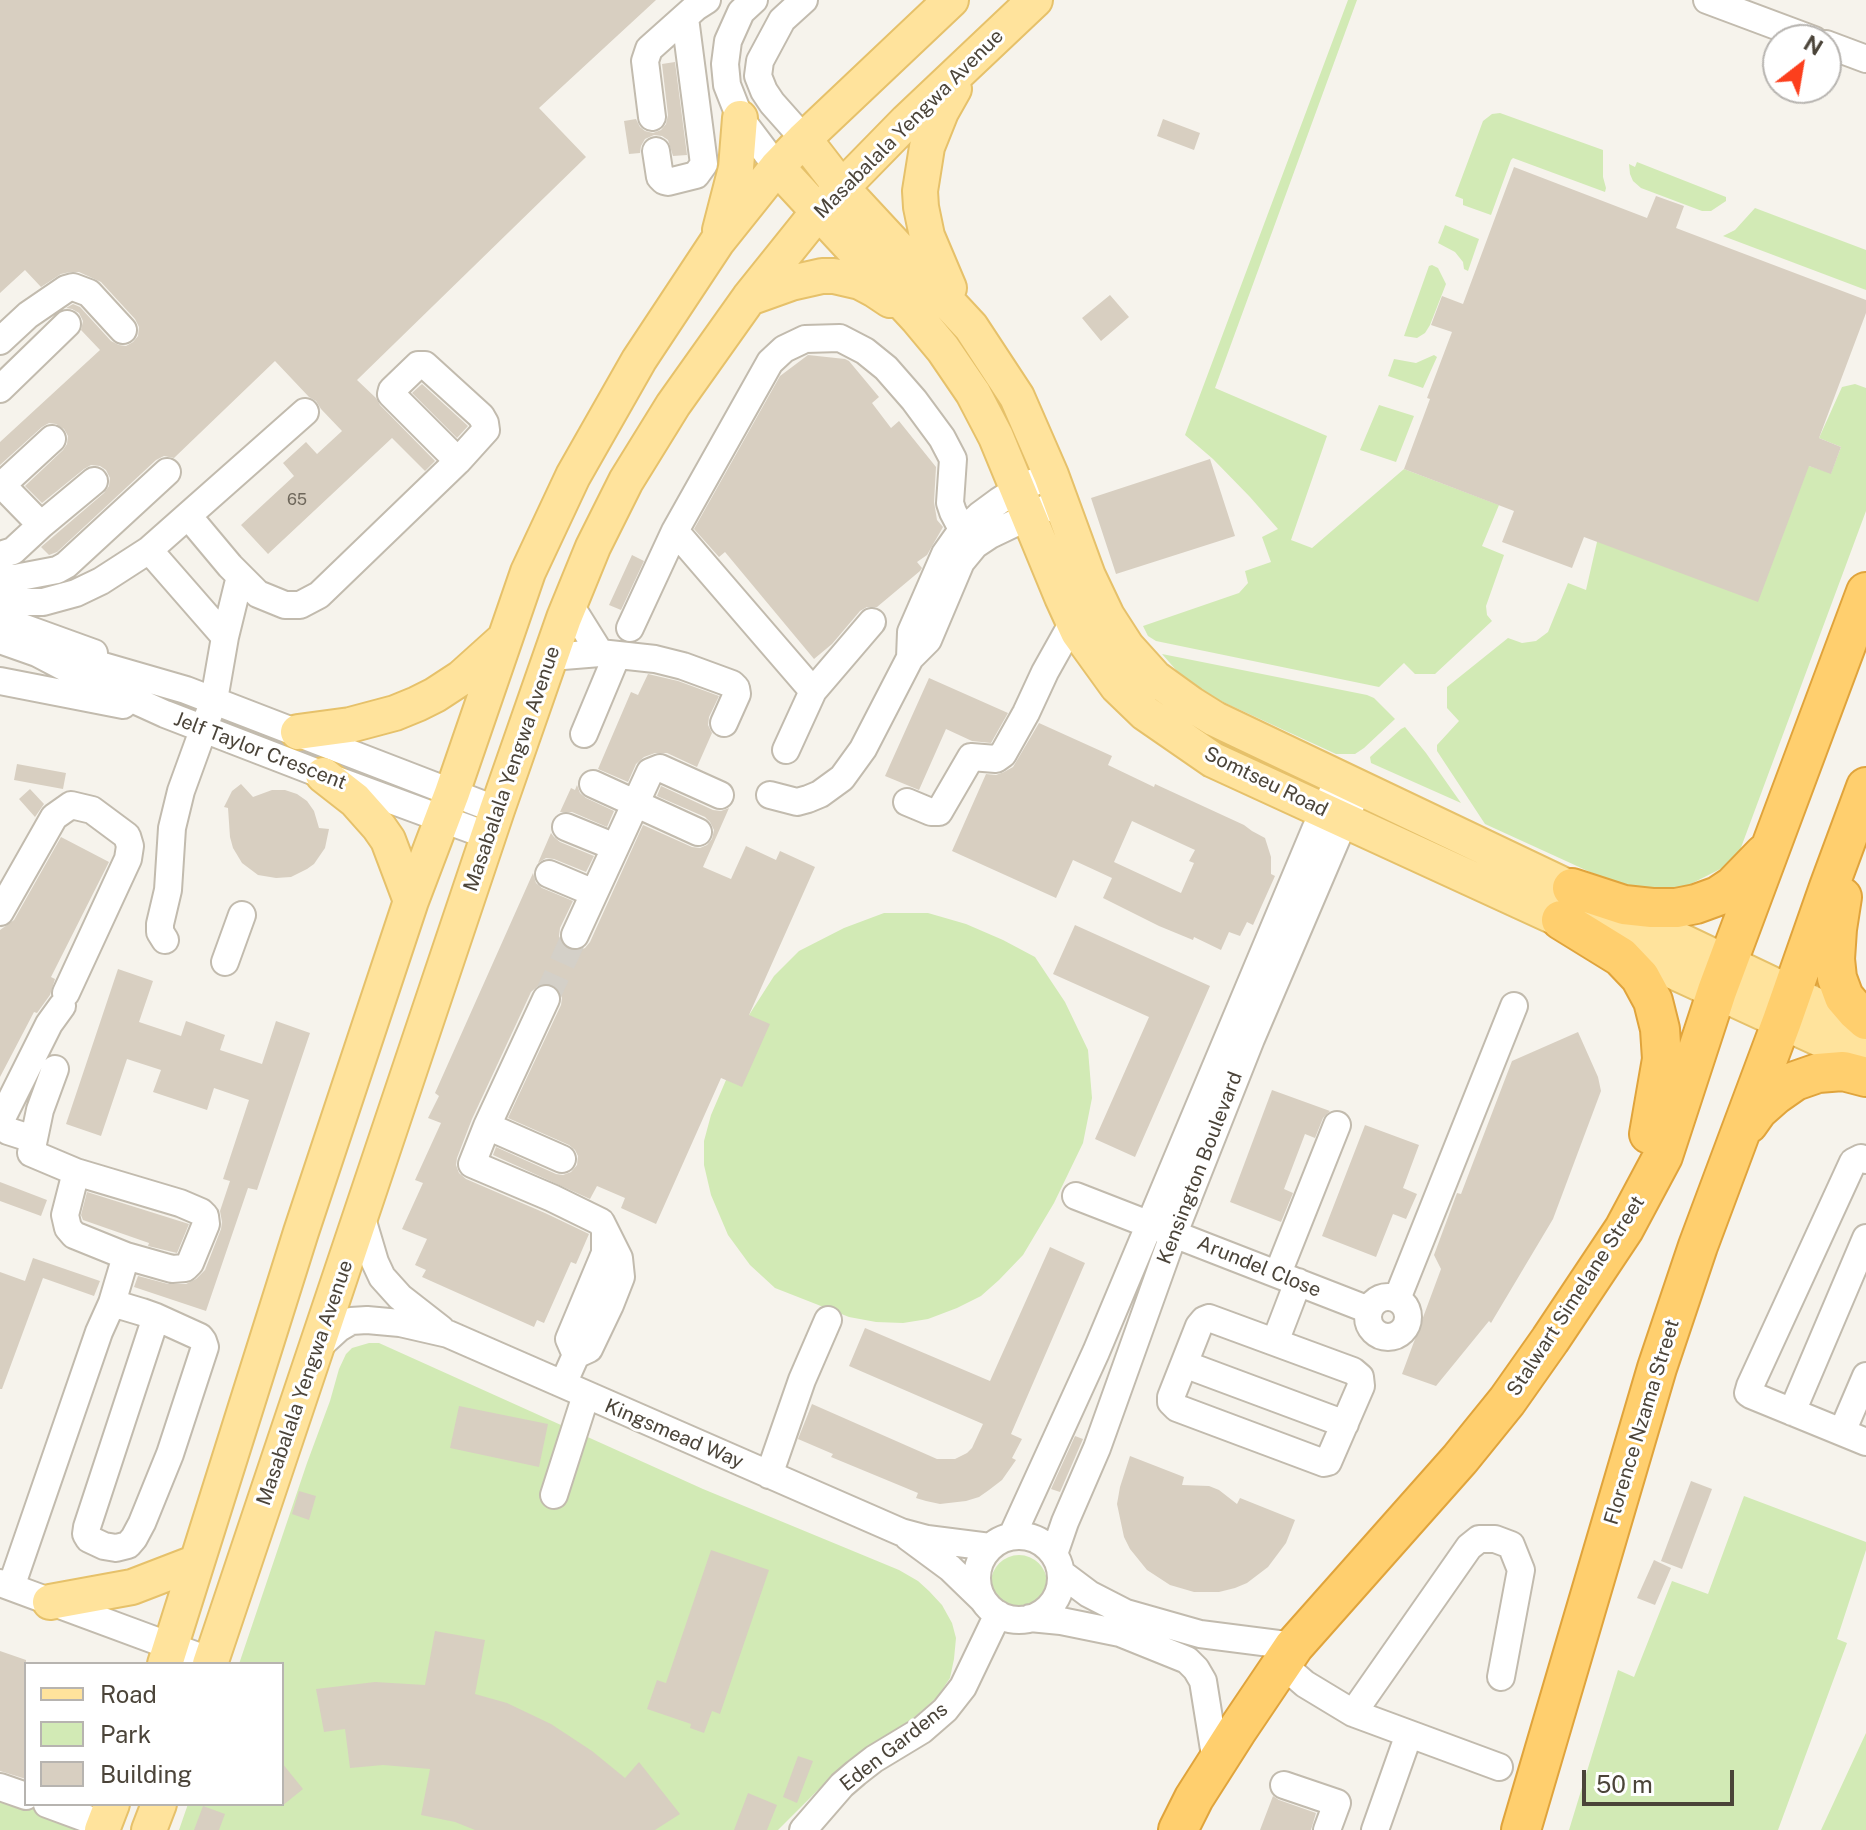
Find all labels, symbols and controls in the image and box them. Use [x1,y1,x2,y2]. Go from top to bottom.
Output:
street label: Masabalala Yengwa Avenue [809,24,1009,224]
north arrow [1762,24,1842,104]
text: N [1799,30,1827,61]
house number: 65 [287,490,307,510]
street label: Masabalala Yengwa Avenue [459,643,565,895]
street label: Jelf Taylor Crescent [170,707,350,795]
street label: Somtseu Road [1200,742,1332,822]
street label: Kensington Boulevard [1152,1068,1248,1268]
street label: Stalwart Simelane Street [1502,1191,1650,1401]
street label: Arundel Close [1194,1231,1324,1303]
street label: Masabalala Yengwa Avenue [252,1257,358,1509]
street label: Florence Nzama Street [1599,1316,1685,1528]
street label: Kingsmead Way [601,1394,747,1474]
legend [24,1662,284,1806]
text: Road [100,1680,157,1708]
street label: Eden Gardens [835,1697,953,1797]
text: Park [100,1720,151,1748]
scale bar [1586,1754,1738,1804]
text: Building [100,1760,192,1788]
text: 50 m [1596,1770,1653,1798]

